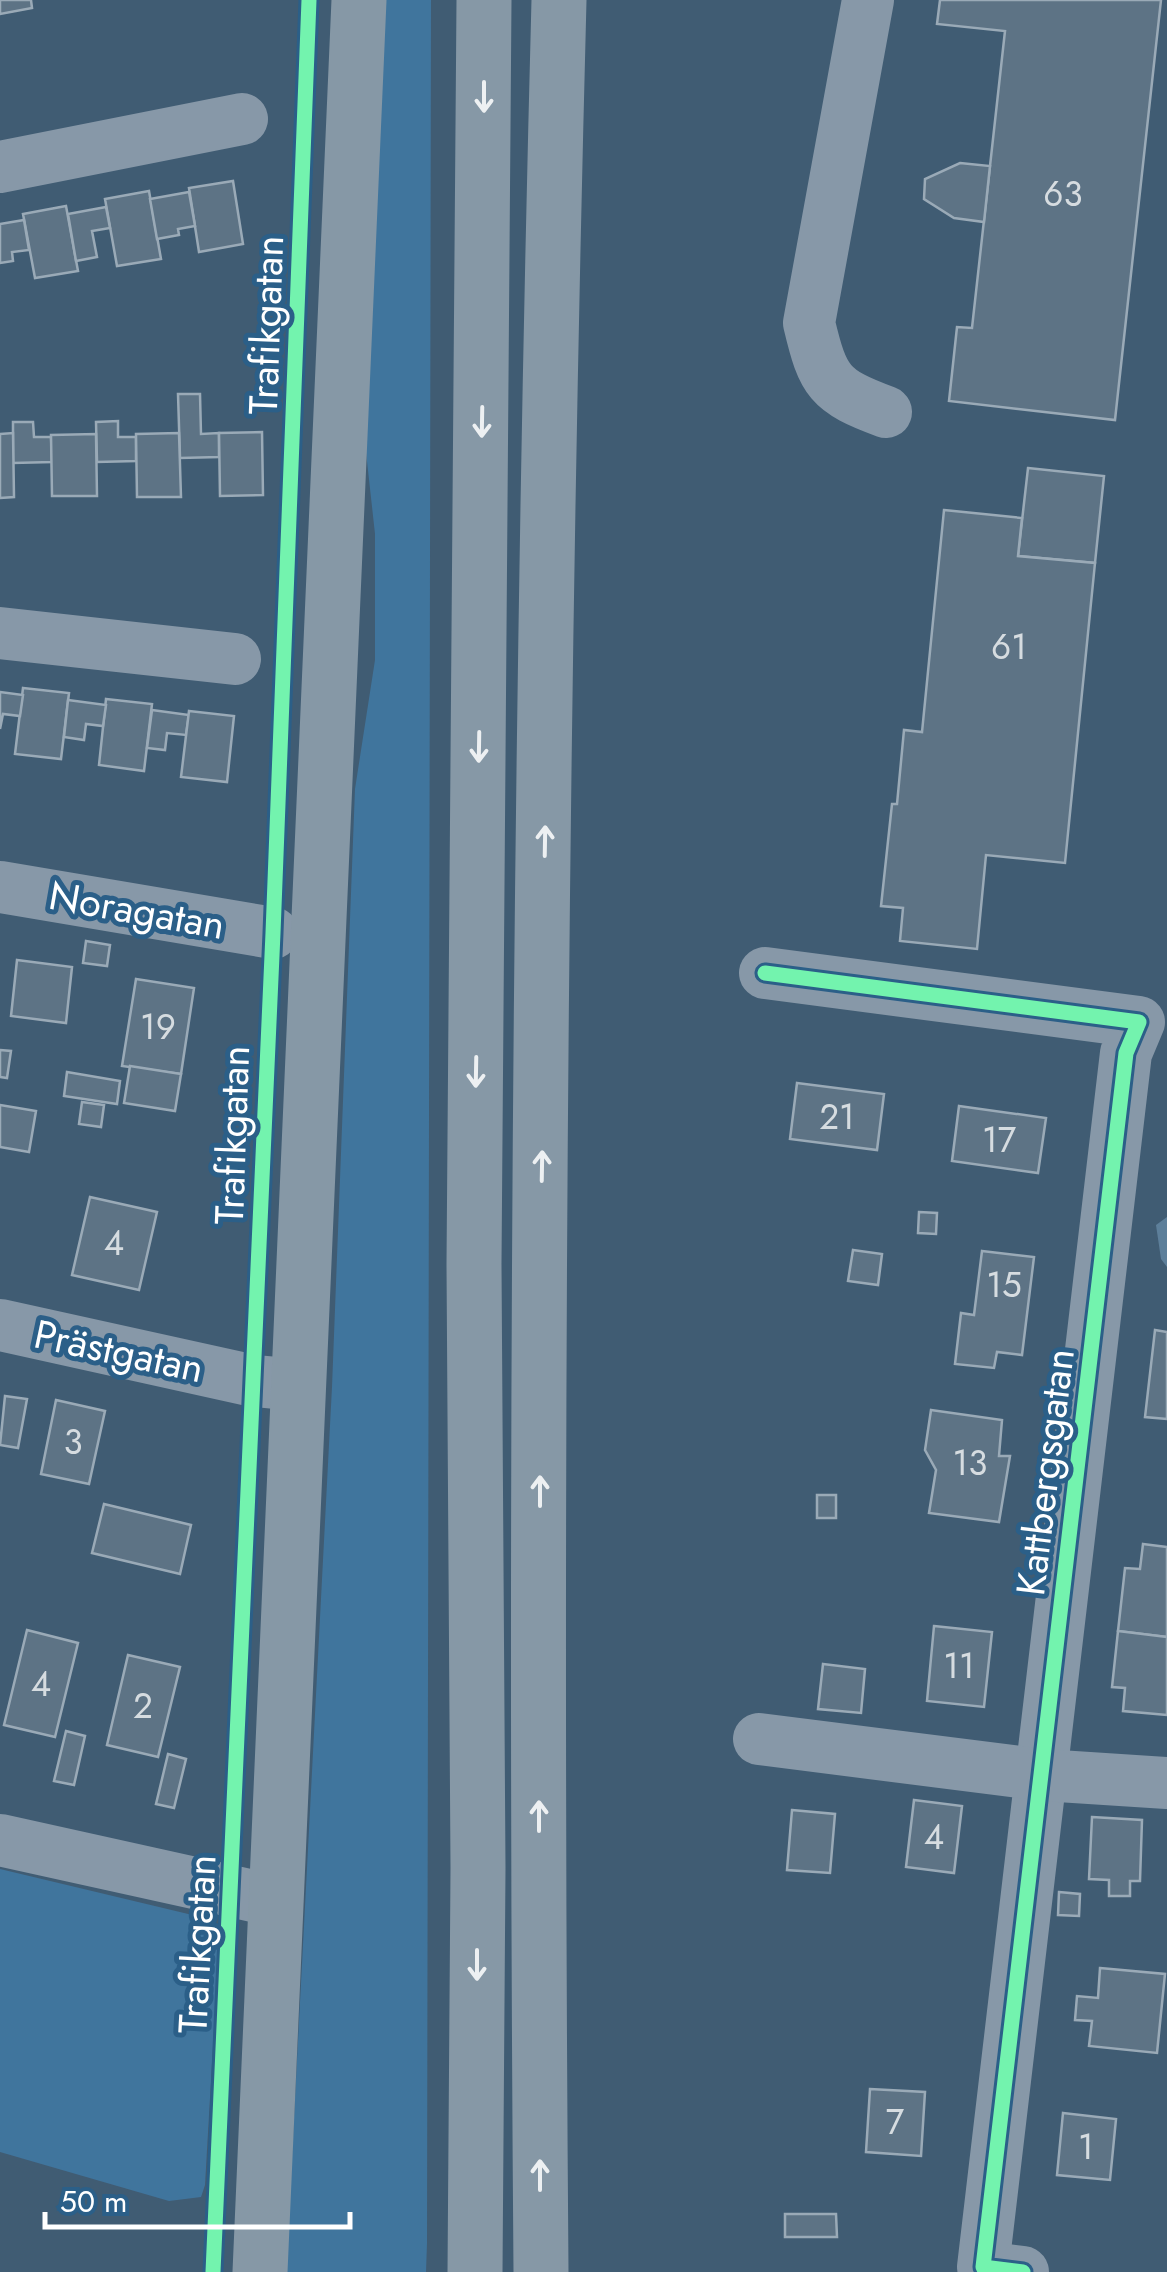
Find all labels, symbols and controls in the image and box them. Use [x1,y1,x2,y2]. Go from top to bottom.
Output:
one-way arrow [474,80,494,113]
house number: 63 [1043,169,1083,219]
street label: Trafikgatan [234,234,298,416]
one-way arrow [472,406,492,438]
house number: 61 [991,622,1027,672]
one-way arrow [470,730,488,763]
one-way arrow [536,825,554,858]
street label: Noragatan [44,866,230,954]
house number: 19 [140,1002,176,1052]
street label: Trafikgatan [200,1044,264,1226]
one-way arrow [466,1056,486,1088]
house number: 21 [819,1092,855,1142]
house number: 17 [982,1115,1017,1165]
one-way arrow [532,1150,552,1182]
house number: 4 [104,1218,124,1268]
house number: 15 [986,1260,1022,1310]
street label: Prästgatan [29,1305,209,1397]
street label: Kattbergsgatan [1001,1345,1089,1599]
house number: 3 [63,1417,83,1467]
house number: 13 [953,1438,987,1488]
one-way arrow [530,1475,550,1508]
house number: 11 [943,1641,975,1691]
house number: 4 [31,1659,51,1709]
house number: 2 [133,1681,153,1731]
one-way arrow [529,1800,548,1832]
house number: 4 [924,1812,944,1862]
street label: Trafikgatan [163,1853,231,2035]
one-way arrow [468,1948,486,1981]
house number: 7 [886,2097,905,2147]
house number: 1 [1078,2122,1094,2172]
one-way arrow [530,2159,550,2192]
scale bar [45,2167,350,2229]
text: 50 m [60,2180,127,2223]

